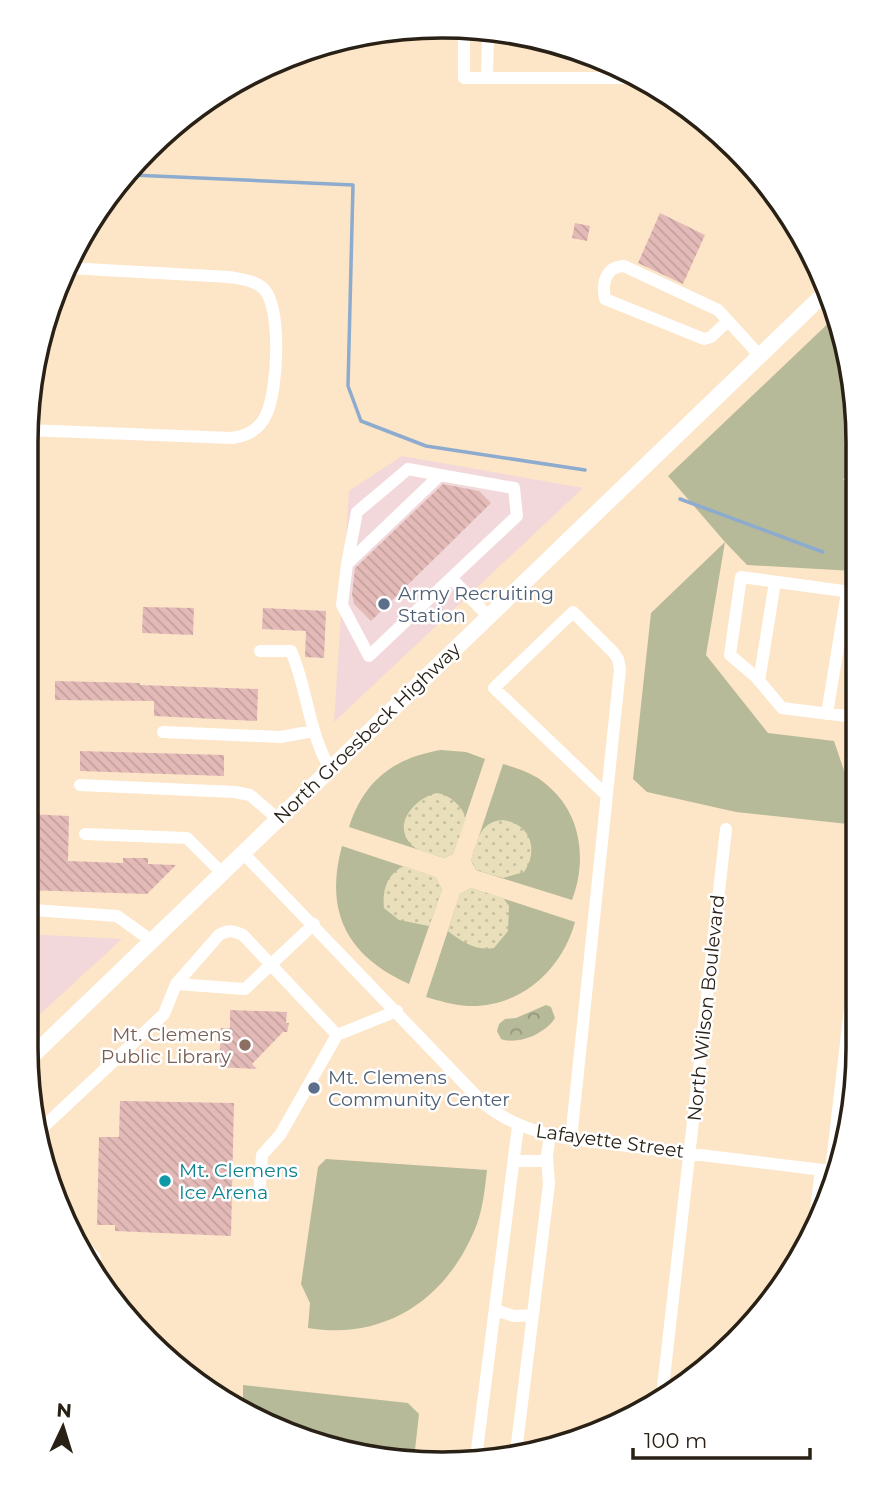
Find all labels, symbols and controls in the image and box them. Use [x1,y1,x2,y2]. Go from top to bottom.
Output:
place label: Army Recruiting Station [398,582,554,627]
marker: Army Recruiting Station [376,596,392,612]
street label: North Groesbeck Highway [269,637,466,828]
street label: North Wilson Boulevard [683,894,729,1122]
place label: Mt. Clemens Public Library [101,1023,232,1068]
marker: Mt. Clemens Public Library [237,1037,253,1053]
place label: Mt. Clemens Community Center [328,1066,510,1111]
marker: Mt. Clemens Community Center [306,1080,322,1096]
street label: Lafayette Street [534,1119,686,1163]
place label: Mt. Clemens Ice Arena [179,1159,298,1204]
marker: Mt. Clemens Ice Arena [157,1173,173,1189]
north arrow [28,1392,98,1462]
text: N [56,1399,73,1423]
scale bar [633,1416,810,1460]
text: 100 m [644,1428,707,1453]

